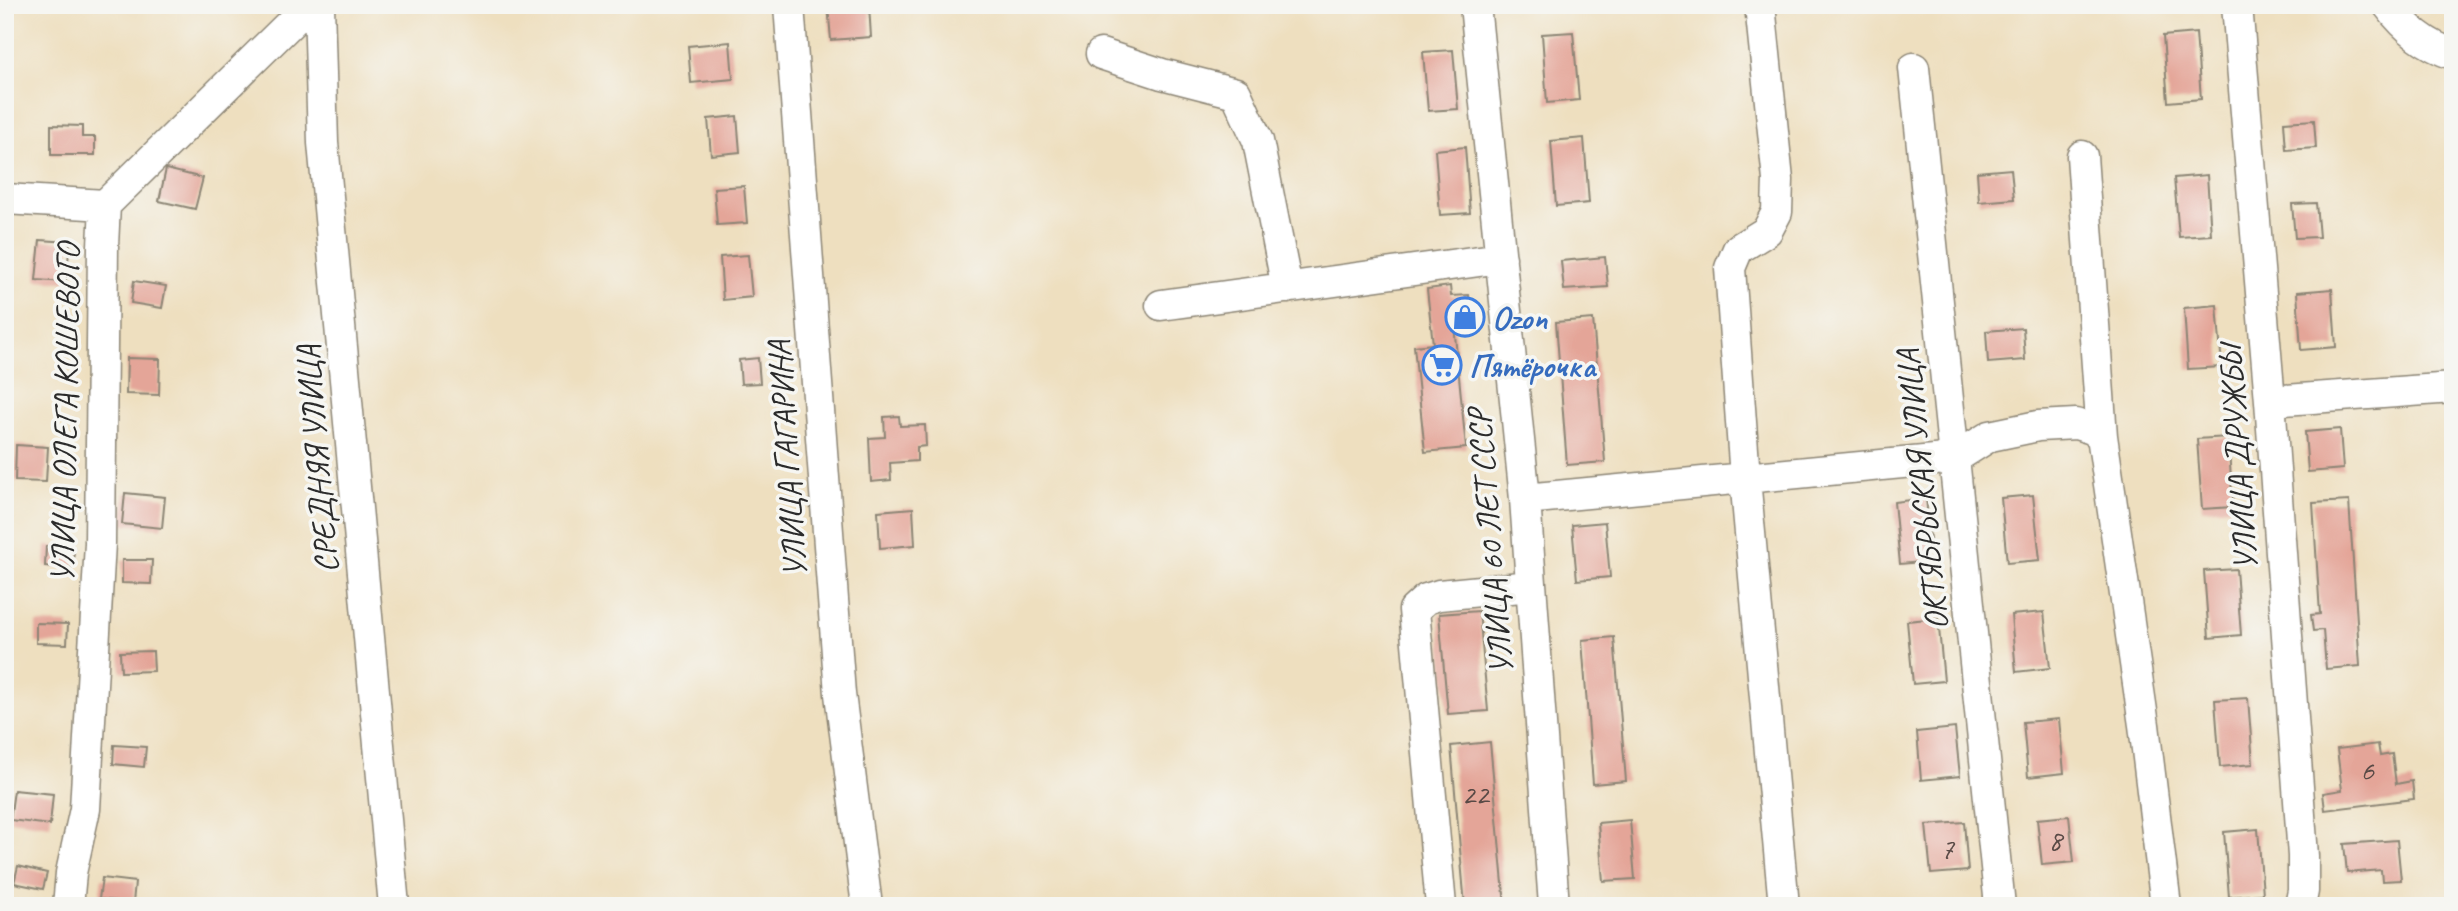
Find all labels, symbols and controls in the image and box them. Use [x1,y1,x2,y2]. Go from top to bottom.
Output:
street label: УЛИЦА ОЛЕГА КОШЕВОГО [41,239,89,583]
shop icon: Ozon [1444,296,1486,338]
place label: Ozon [1492,297,1548,339]
street label: УЛИЦА ГАГАРИНА [758,338,816,579]
street label: УЛИЦА ДРУЖБЫ [2209,339,2267,572]
street label: СРЕДНЯЯ УЛИЦА [286,342,348,575]
supermarket icon: Пятёрочка [1421,344,1463,386]
place label: Пятёрочка [1469,345,1598,387]
street label: ОКТЯБРЬСКАЯ УЛИЦА [1886,346,1958,632]
street label: УЛИЦА 60 ЛЕТ СССР [1457,403,1522,676]
house number: 6 [2360,751,2375,789]
house number: 22 [1462,775,1491,813]
house number: 8 [2048,821,2064,859]
house number: 7 [1940,829,1955,867]

